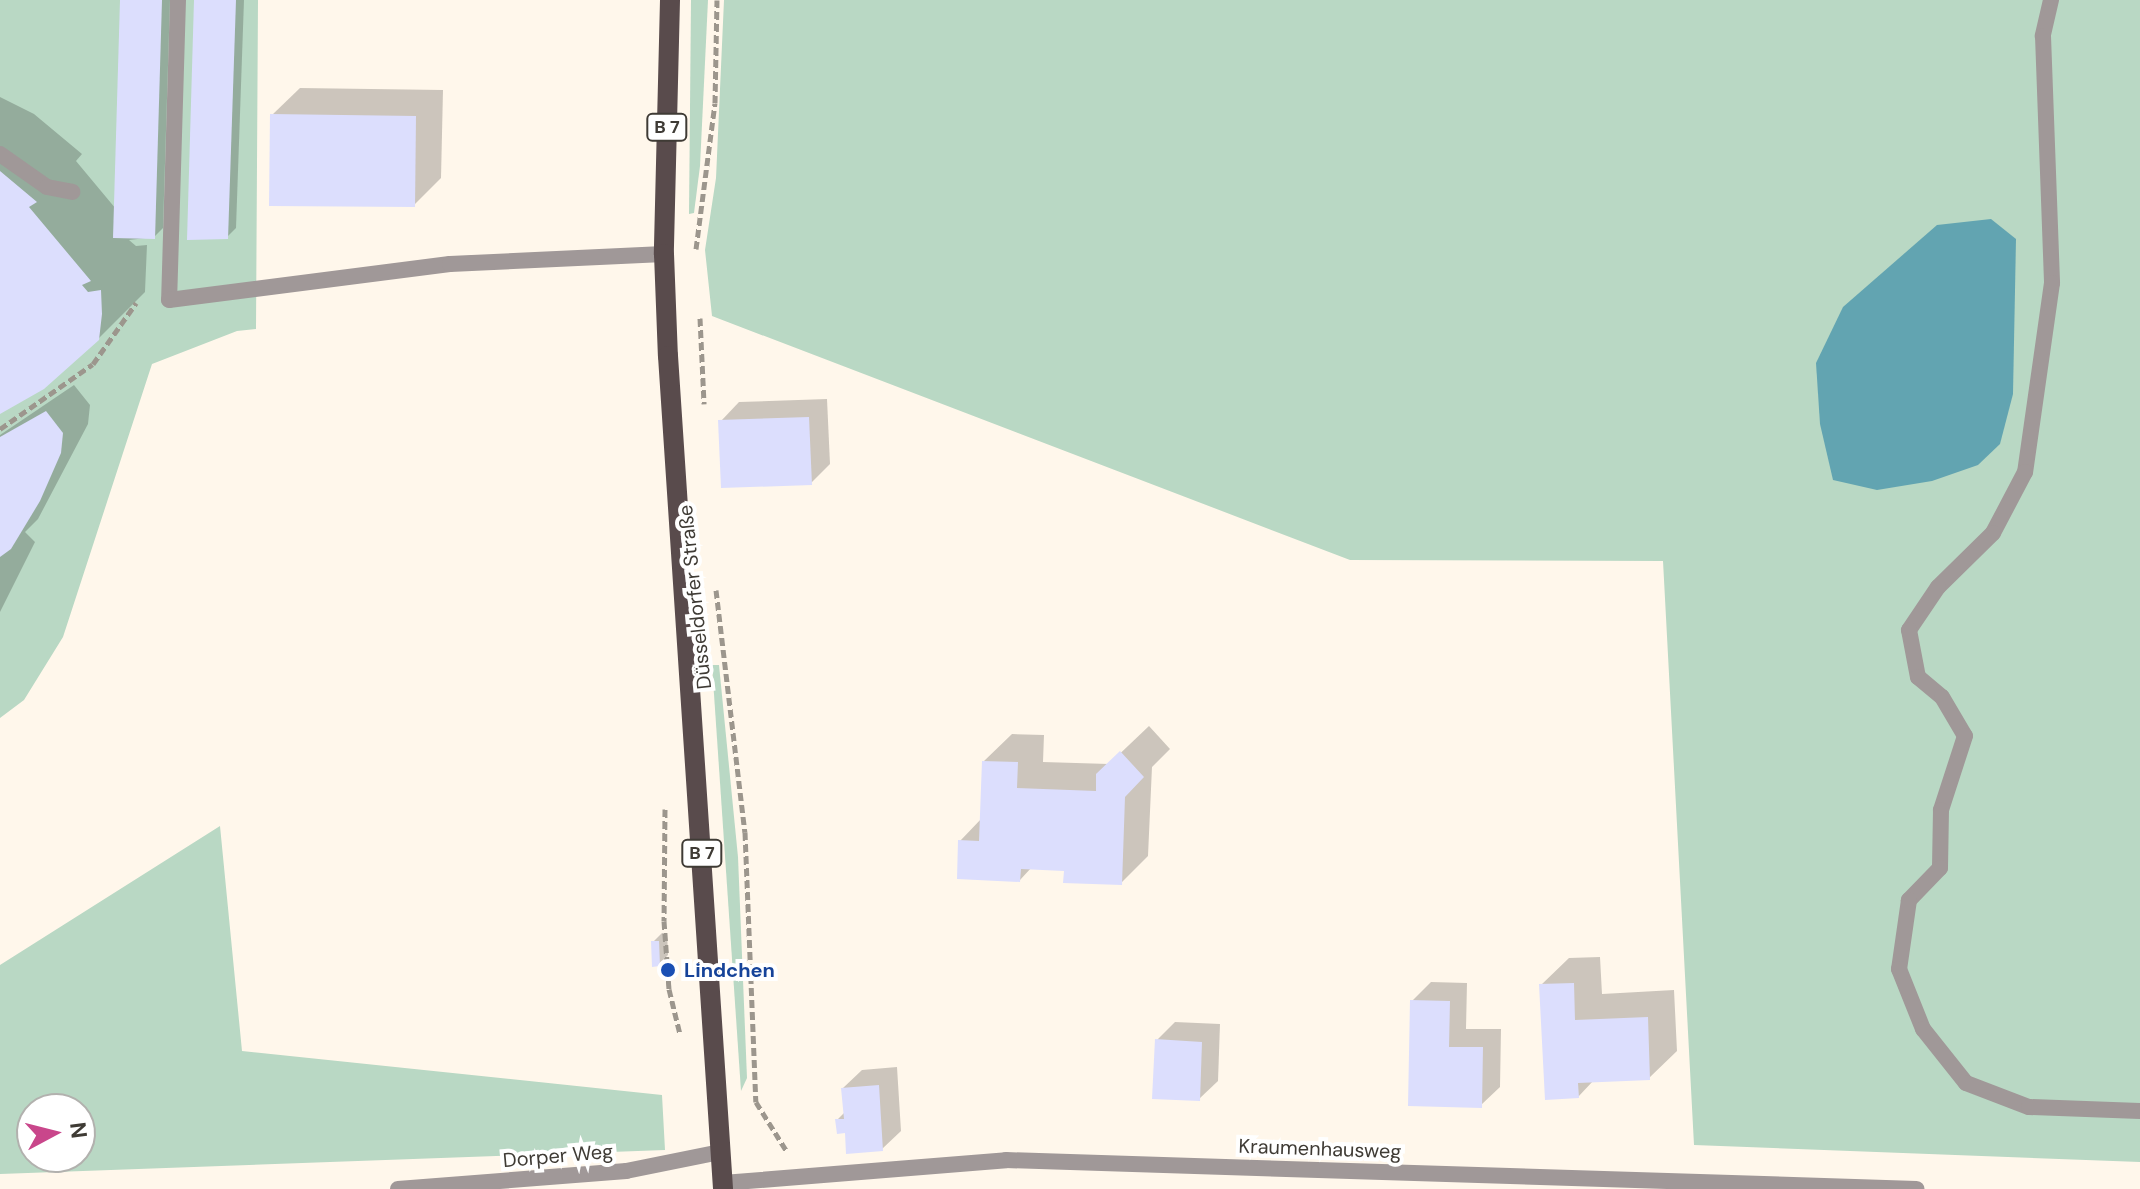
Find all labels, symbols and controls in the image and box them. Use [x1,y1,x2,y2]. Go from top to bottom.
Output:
road number: B 7 [645,113,689,141]
street label: Düsseldorfer Straße [673,504,717,690]
road number: B 7 [680,839,724,867]
place label: Lindchen [684,958,775,982]
marker: Lindchen [659,961,677,979]
north arrow [16,1093,96,1173]
text: N [63,1121,94,1140]
street label: Kraumenhausweg [1238,1134,1402,1164]
street label: Dorper Weg [502,1139,614,1173]

